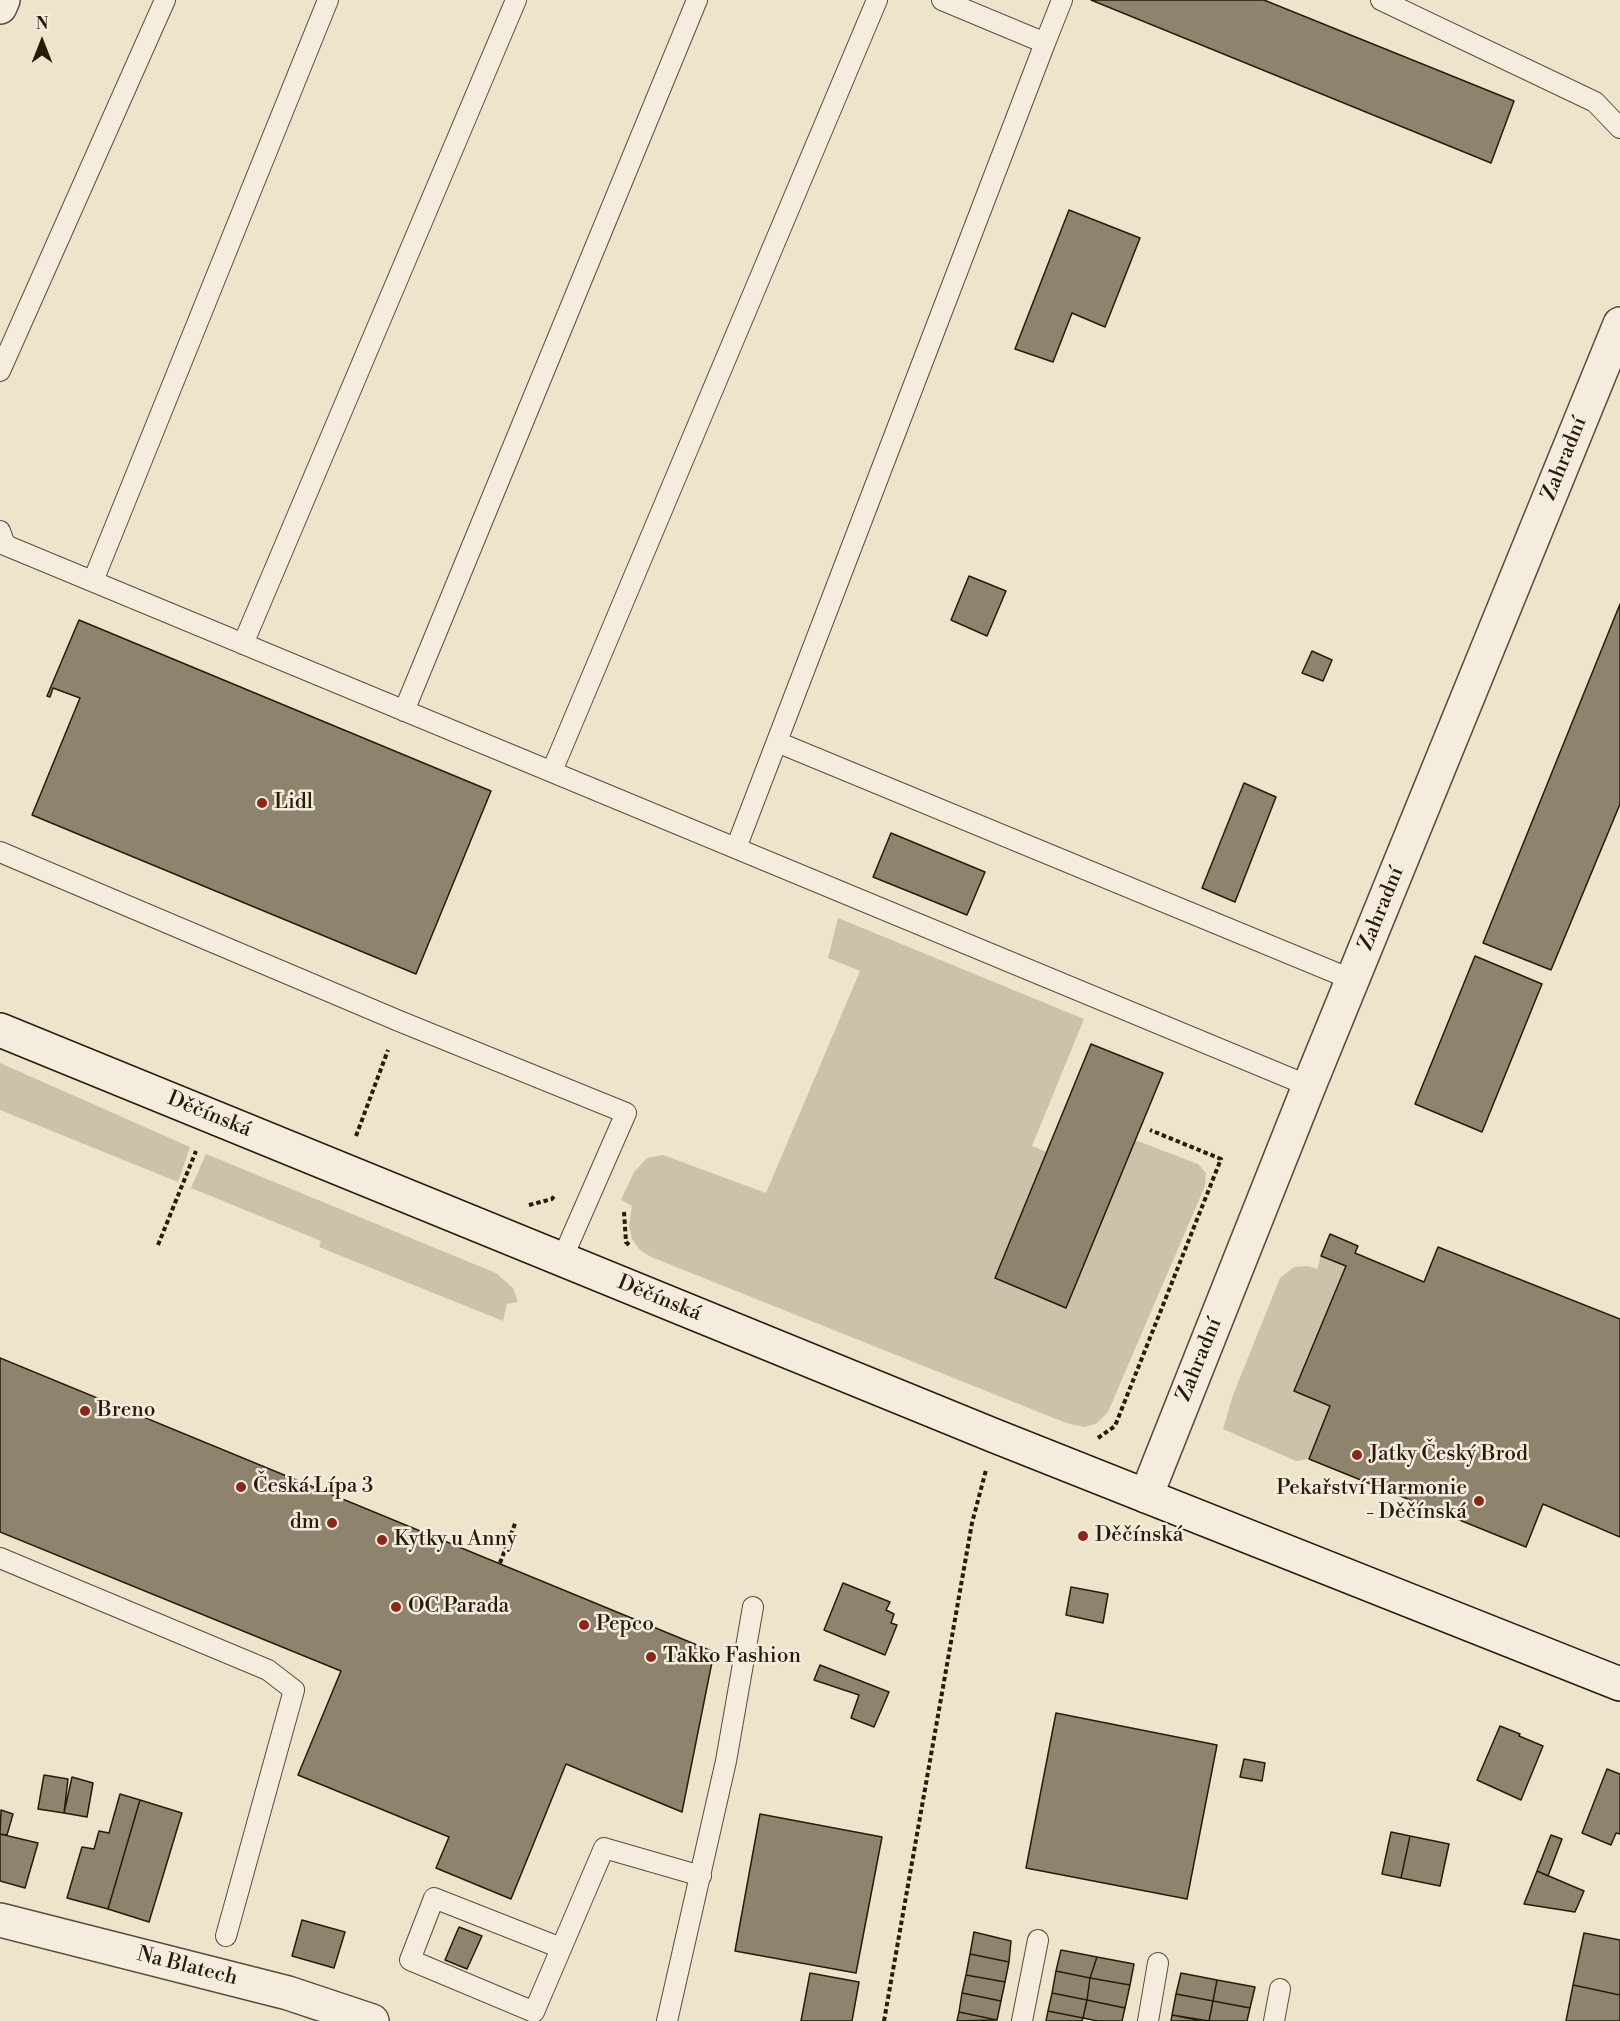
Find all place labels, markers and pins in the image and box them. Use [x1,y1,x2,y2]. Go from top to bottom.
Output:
place label: Lidl [274,790,313,816]
marker: Lidl [255,796,269,810]
place label: Breno [97,1398,156,1424]
marker: Breno [78,1404,92,1418]
place label: Jatky Český Brod [1369,1442,1528,1468]
marker: Jatky Český Brod [1350,1448,1364,1462]
place label: Česká Lípa 3 [253,1474,373,1500]
place label: Pekařství Harmonie - Děčínská [1276,1476,1467,1526]
marker: Česká Lípa 3 [234,1480,248,1494]
marker: Pekařství Harmonie - Děčínská [1472,1494,1486,1508]
place label: dm [290,1510,320,1536]
marker: dm [325,1516,339,1530]
place label: Děčínská [1095,1523,1183,1549]
place label: Kytky u Anny [394,1527,517,1553]
marker: Děčínská [1076,1529,1090,1543]
marker: Kytky u Anny [375,1533,389,1547]
place label: OC Parada [408,1594,509,1620]
marker: OC Parada [389,1600,403,1614]
place label: Pepco [596,1612,654,1638]
marker: Pepco [577,1618,591,1632]
place label: Takko Fashion [663,1644,801,1670]
marker: Takko Fashion [644,1650,658,1664]

